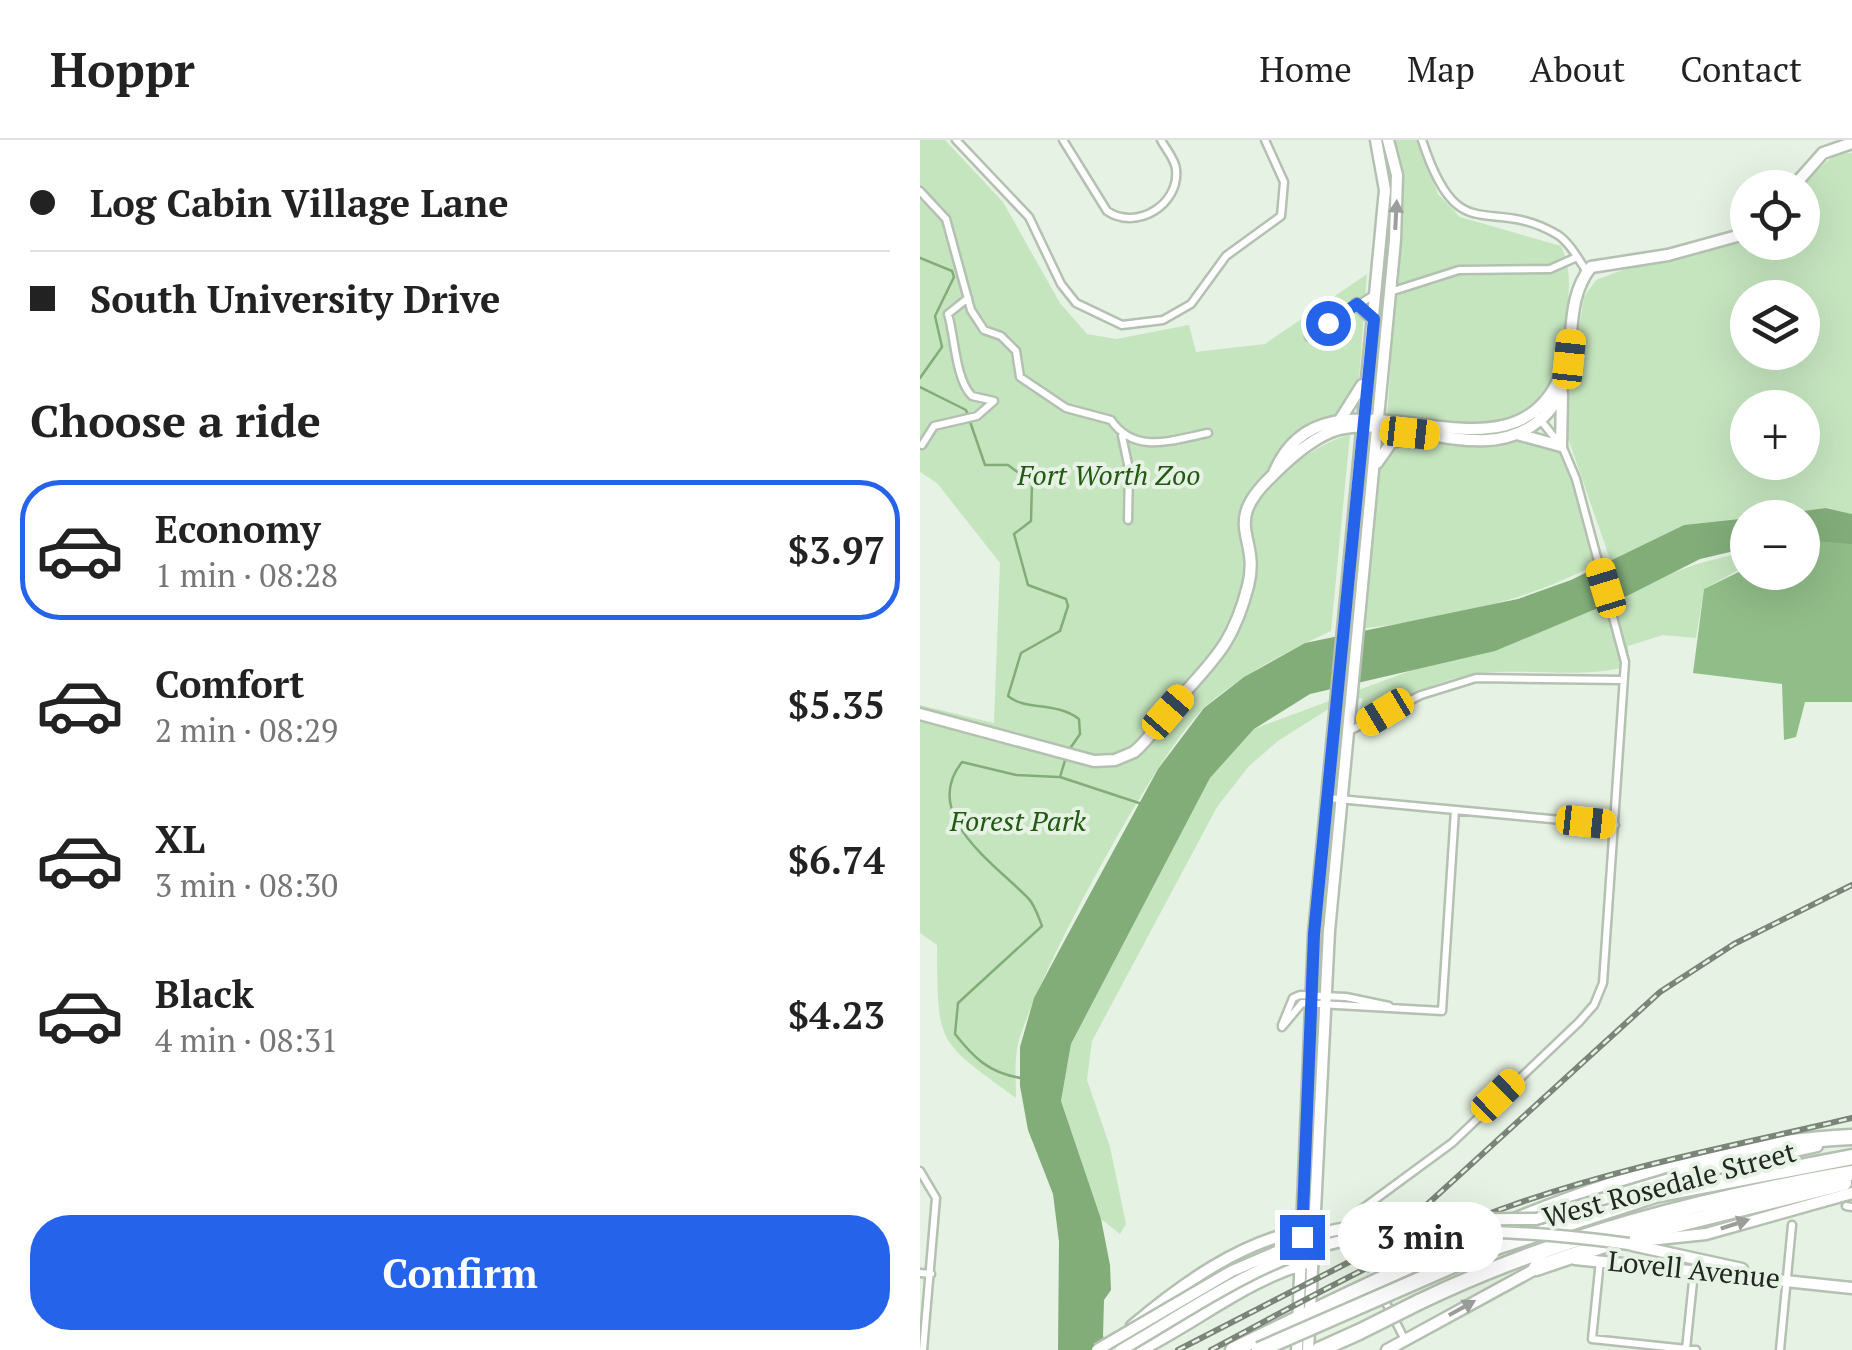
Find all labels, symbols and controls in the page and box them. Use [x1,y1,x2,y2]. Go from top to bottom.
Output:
text: Hoppr [50,37,195,101]
text: Home [1259,46,1352,92]
text: Map [1407,46,1475,92]
text: About [1530,46,1625,92]
text: Contact [1680,46,1802,92]
map controls [1730,170,1820,590]
button: locate [1730,170,1820,260]
text: Log Cabin Village Lane [90,178,509,228]
one-way arrow [1388,199,1404,231]
text: South University Drive [90,274,500,324]
button: layers [1730,280,1820,370]
route start [1306,301,1351,346]
car [1551,328,1587,390]
text: Choose a ride [30,390,321,450]
button: + [1730,390,1820,480]
car [1379,415,1441,451]
park label: Fort Worth Zoo [1017,456,1200,493]
button: − [1730,500,1820,590]
text: Economy [155,504,321,554]
icon: car [35,505,125,595]
text: $3.97 [788,525,885,575]
text: 1 min · 08:28 [155,554,338,596]
car [1583,555,1629,621]
text: Comfort [155,659,304,709]
icon: car [35,660,125,750]
text: $5.35 [788,680,885,730]
car [1137,680,1199,744]
car [1352,684,1418,740]
text: 2 min · 08:29 [155,709,338,751]
park label: Forest Park [949,802,1086,839]
car [1555,804,1617,840]
text: XL [155,814,205,864]
icon: car [35,815,125,905]
text: $6.74 [788,835,885,885]
text: 3 min · 08:30 [155,864,338,906]
text: Black [155,969,254,1019]
icon: car [35,970,125,1060]
text: $4.23 [788,990,885,1040]
text: 4 min · 08:31 [155,1019,338,1061]
car [1466,1064,1530,1128]
street label: West Rosedale Street [1538,1132,1800,1236]
callout: 3 min [1337,1202,1502,1272]
button: Confirm [30,1215,890,1330]
route end [1280,1215,1325,1260]
text: 3 min [1377,1216,1464,1258]
one-way arrow [1720,1216,1750,1231]
street label: Lovell Avenue [1606,1242,1782,1296]
one-way arrow [1447,1300,1476,1317]

